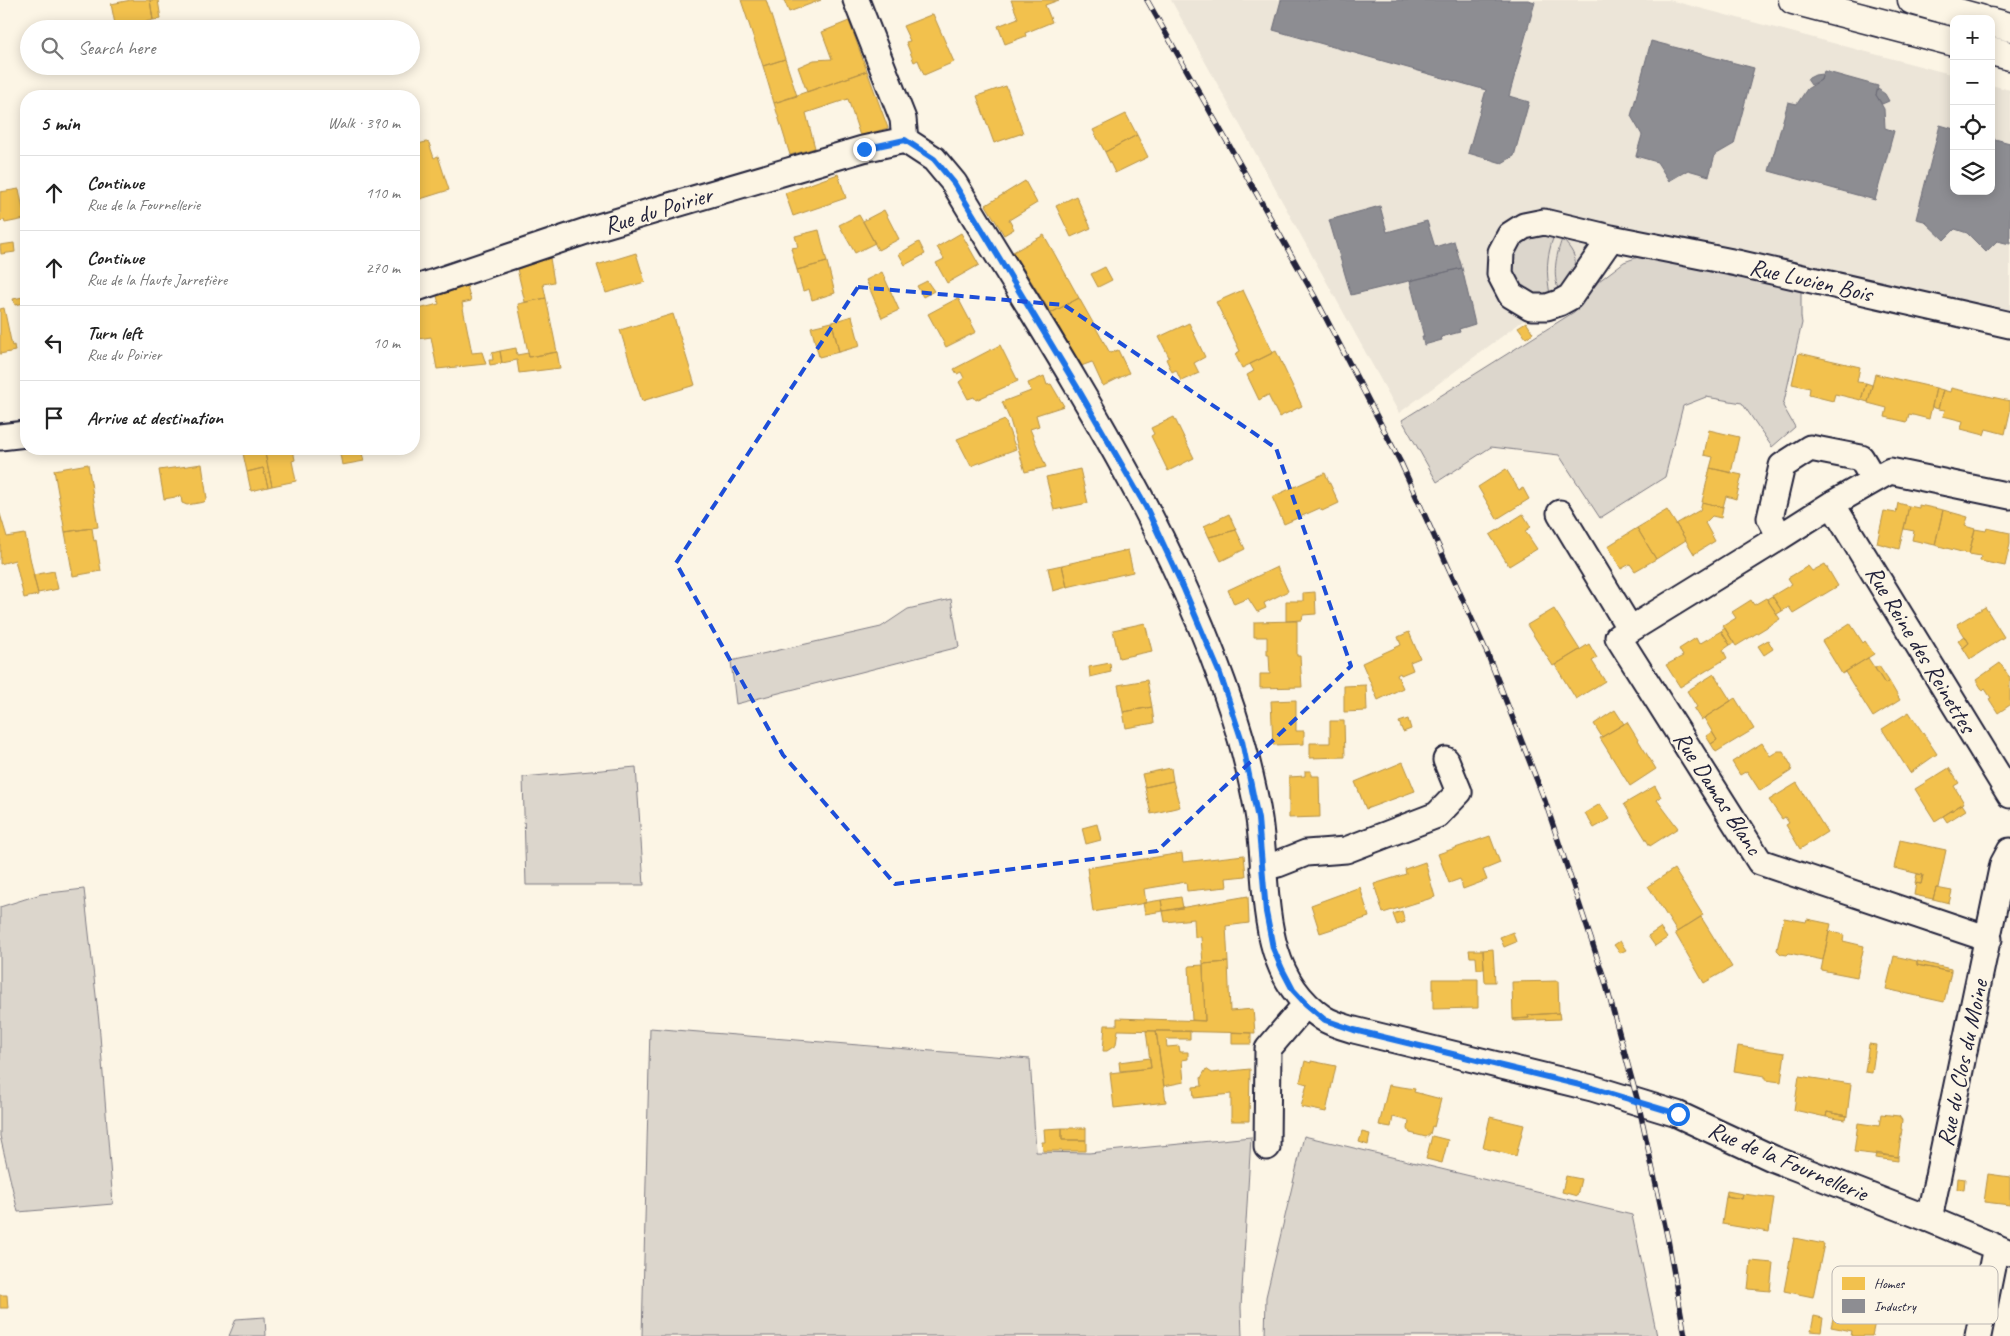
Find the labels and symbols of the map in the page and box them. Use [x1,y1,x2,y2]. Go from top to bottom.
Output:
route end [853,138,876,161]
street label: Rue du Poirier [600,179,718,241]
street label: Rue Lucien Bois [1747,251,1877,309]
street label: Rue Reine des Reinettes [1859,560,1984,741]
street label: Rue Damas Blanc [1667,726,1770,862]
street label: Rue du Clos du Moine [1930,975,1995,1149]
route start [1667,1103,1690,1126]
street label: Rue de la Fournellerie [1704,1114,1874,1209]
legend [1832,1266,1998,1324]
text: Homes [1874,1275,1905,1292]
text: Industry [1874,1298,1917,1315]

